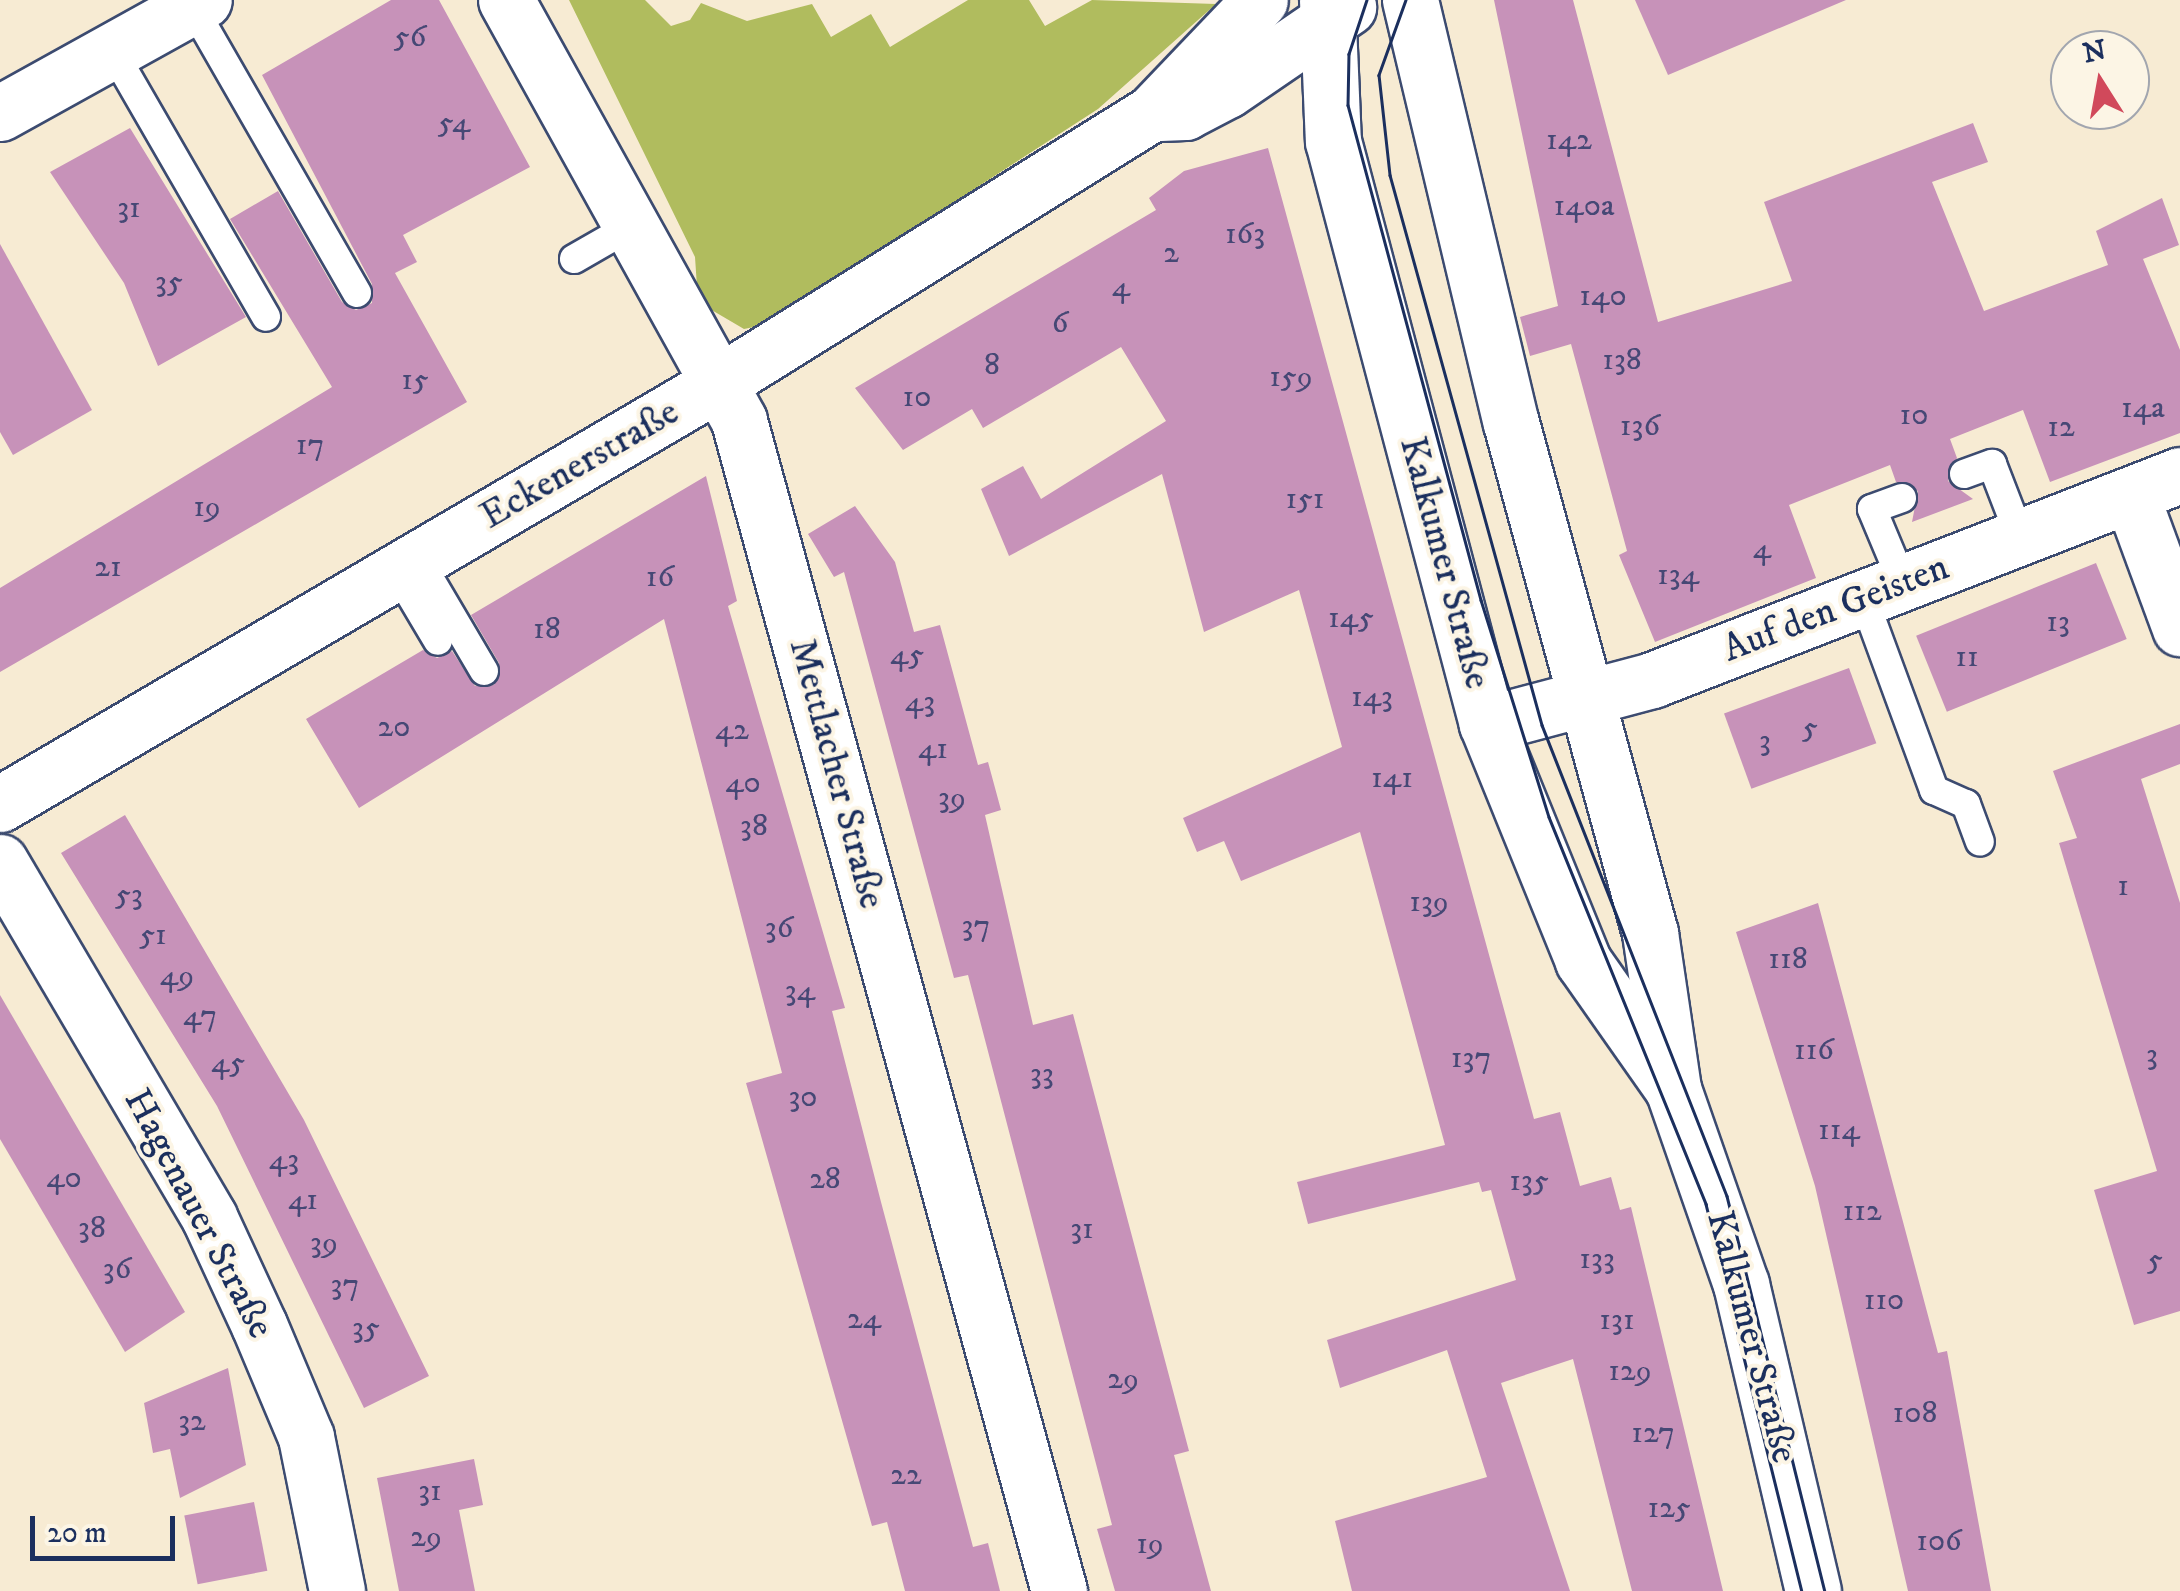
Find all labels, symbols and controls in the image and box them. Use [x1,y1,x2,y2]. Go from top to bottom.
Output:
house number: 56 [394,18,426,56]
north arrow [2050,30,2150,130]
text: N [2080,33,2109,71]
house number: 54 [438,104,470,142]
house number: 142 [1546,121,1592,159]
house number: 140a [1554,187,1614,225]
house number: 31 [117,189,141,227]
house number: 163 [1225,215,1265,253]
house number: 2 [1163,234,1179,272]
house number: 35 [155,263,183,301]
house number: 4 [1112,268,1130,306]
house number: 140 [1579,277,1627,315]
house number: 6 [1052,304,1068,342]
house number: 138 [1602,341,1642,379]
house number: 8 [984,346,1000,384]
house number: 159 [1269,358,1313,396]
house number: 15 [401,361,429,399]
house number: 10 [903,378,931,416]
house number: 14a [2121,389,2165,427]
street label: Eckenerstraße [473,390,687,540]
house number: 10 [1900,396,1928,434]
house number: 136 [1620,407,1660,445]
house number: 12 [2047,408,2075,446]
house number: 17 [296,426,324,464]
street label: Kalkumer Straße [1388,432,1500,694]
house number: 151 [1285,480,1325,518]
house number: 19 [193,488,221,526]
house number: 4 [1753,530,1771,568]
street label: Auf den Geisten [1717,545,1955,673]
house number: 21 [94,548,122,586]
house number: 134 [1657,556,1699,594]
house number: 16 [646,558,674,596]
house number: 145 [1328,599,1374,637]
house number: 13 [2046,603,2070,641]
house number: 18 [533,610,561,648]
street label: Mettlacher Straße [778,634,894,914]
house number: 45 [890,636,924,674]
house number: 11 [1955,638,1979,676]
house number: 143 [1351,678,1393,716]
house number: 43 [905,683,935,721]
house number: 20 [378,708,410,746]
house number: 5 [1802,709,1818,747]
house number: 42 [715,711,749,749]
house number: 3 [1759,722,1771,760]
house number: 41 [918,730,948,768]
house number: 141 [1371,759,1413,797]
house number: 40 [725,764,761,802]
house number: 39 [938,779,966,817]
house number: 38 [740,807,768,845]
house number: 1 [2117,867,2129,905]
house number: 53 [115,876,143,914]
house number: 139 [1409,883,1449,921]
house number: 37 [962,907,990,945]
house number: 36 [765,909,793,947]
house number: 51 [139,916,167,954]
house number: 118 [1768,940,1808,978]
house number: 49 [160,957,194,995]
house number: 34 [785,972,815,1010]
house number: 47 [183,997,217,1035]
house number: 116 [1794,1031,1834,1069]
house number: 3 [2146,1036,2158,1074]
house number: 137 [1451,1039,1491,1077]
house number: 45 [211,1044,245,1082]
house number: 33 [1030,1055,1054,1093]
house number: 30 [788,1078,818,1116]
street label: Hagenauer Straße [113,1082,283,1346]
house number: 114 [1818,1111,1860,1149]
house number: 43 [269,1141,299,1179]
house number: 40 [46,1159,82,1197]
house number: 28 [809,1160,841,1198]
house number: 135 [1509,1162,1549,1200]
house number: 41 [288,1181,318,1219]
house number: 112 [1842,1192,1882,1230]
street label: Kalkumer Straße [1695,1206,1807,1468]
house number: 38 [78,1209,106,1247]
house number: 31 [1070,1210,1094,1248]
house number: 39 [310,1224,338,1262]
house number: 133 [1579,1240,1615,1278]
house number: 5 [2147,1241,2163,1279]
house number: 36 [103,1250,131,1288]
house number: 37 [331,1266,359,1304]
house number: 110 [1864,1281,1904,1319]
house number: 24 [847,1300,881,1338]
house number: 131 [1599,1301,1635,1339]
house number: 35 [352,1309,380,1347]
house number: 129 [1608,1352,1652,1390]
house number: 29 [1107,1360,1139,1398]
house number: 108 [1893,1394,1937,1432]
house number: 32 [178,1402,206,1440]
house number: 127 [1631,1414,1675,1452]
house number: 22 [890,1456,922,1494]
house number: 31 [418,1472,442,1510]
house number: 125 [1647,1489,1691,1527]
scale bar [35,1496,180,1558]
text: 20 m [47,1515,107,1552]
house number: 29 [410,1518,442,1556]
house number: 106 [1916,1522,1962,1560]
house number: 19 [1136,1525,1164,1563]

